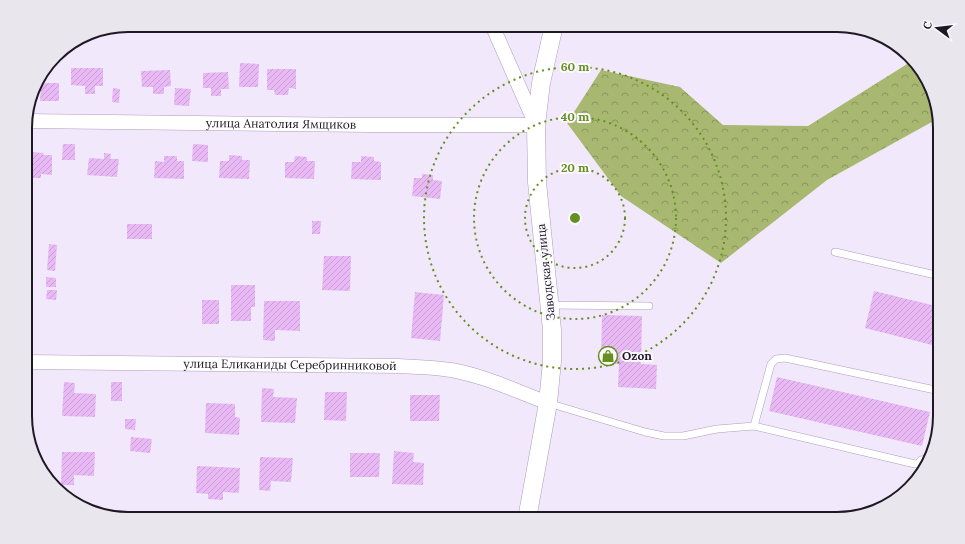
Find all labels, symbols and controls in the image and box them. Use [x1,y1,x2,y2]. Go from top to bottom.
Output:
north arrow [917,8,957,48]
text: С [920,20,935,31]
text: 60 m [561,59,589,74]
text: 40 m [561,109,589,124]
street label: улица Анатолия Ямщиков [206,115,356,132]
text: 20 m [561,160,589,175]
centre of rings [568,211,582,225]
street label: Заводская улица [533,223,558,321]
shop icon: Ozon [597,345,619,367]
place label: Ozon [622,348,652,363]
street label: улица Еликаниды Серебринниковой [183,356,397,373]

